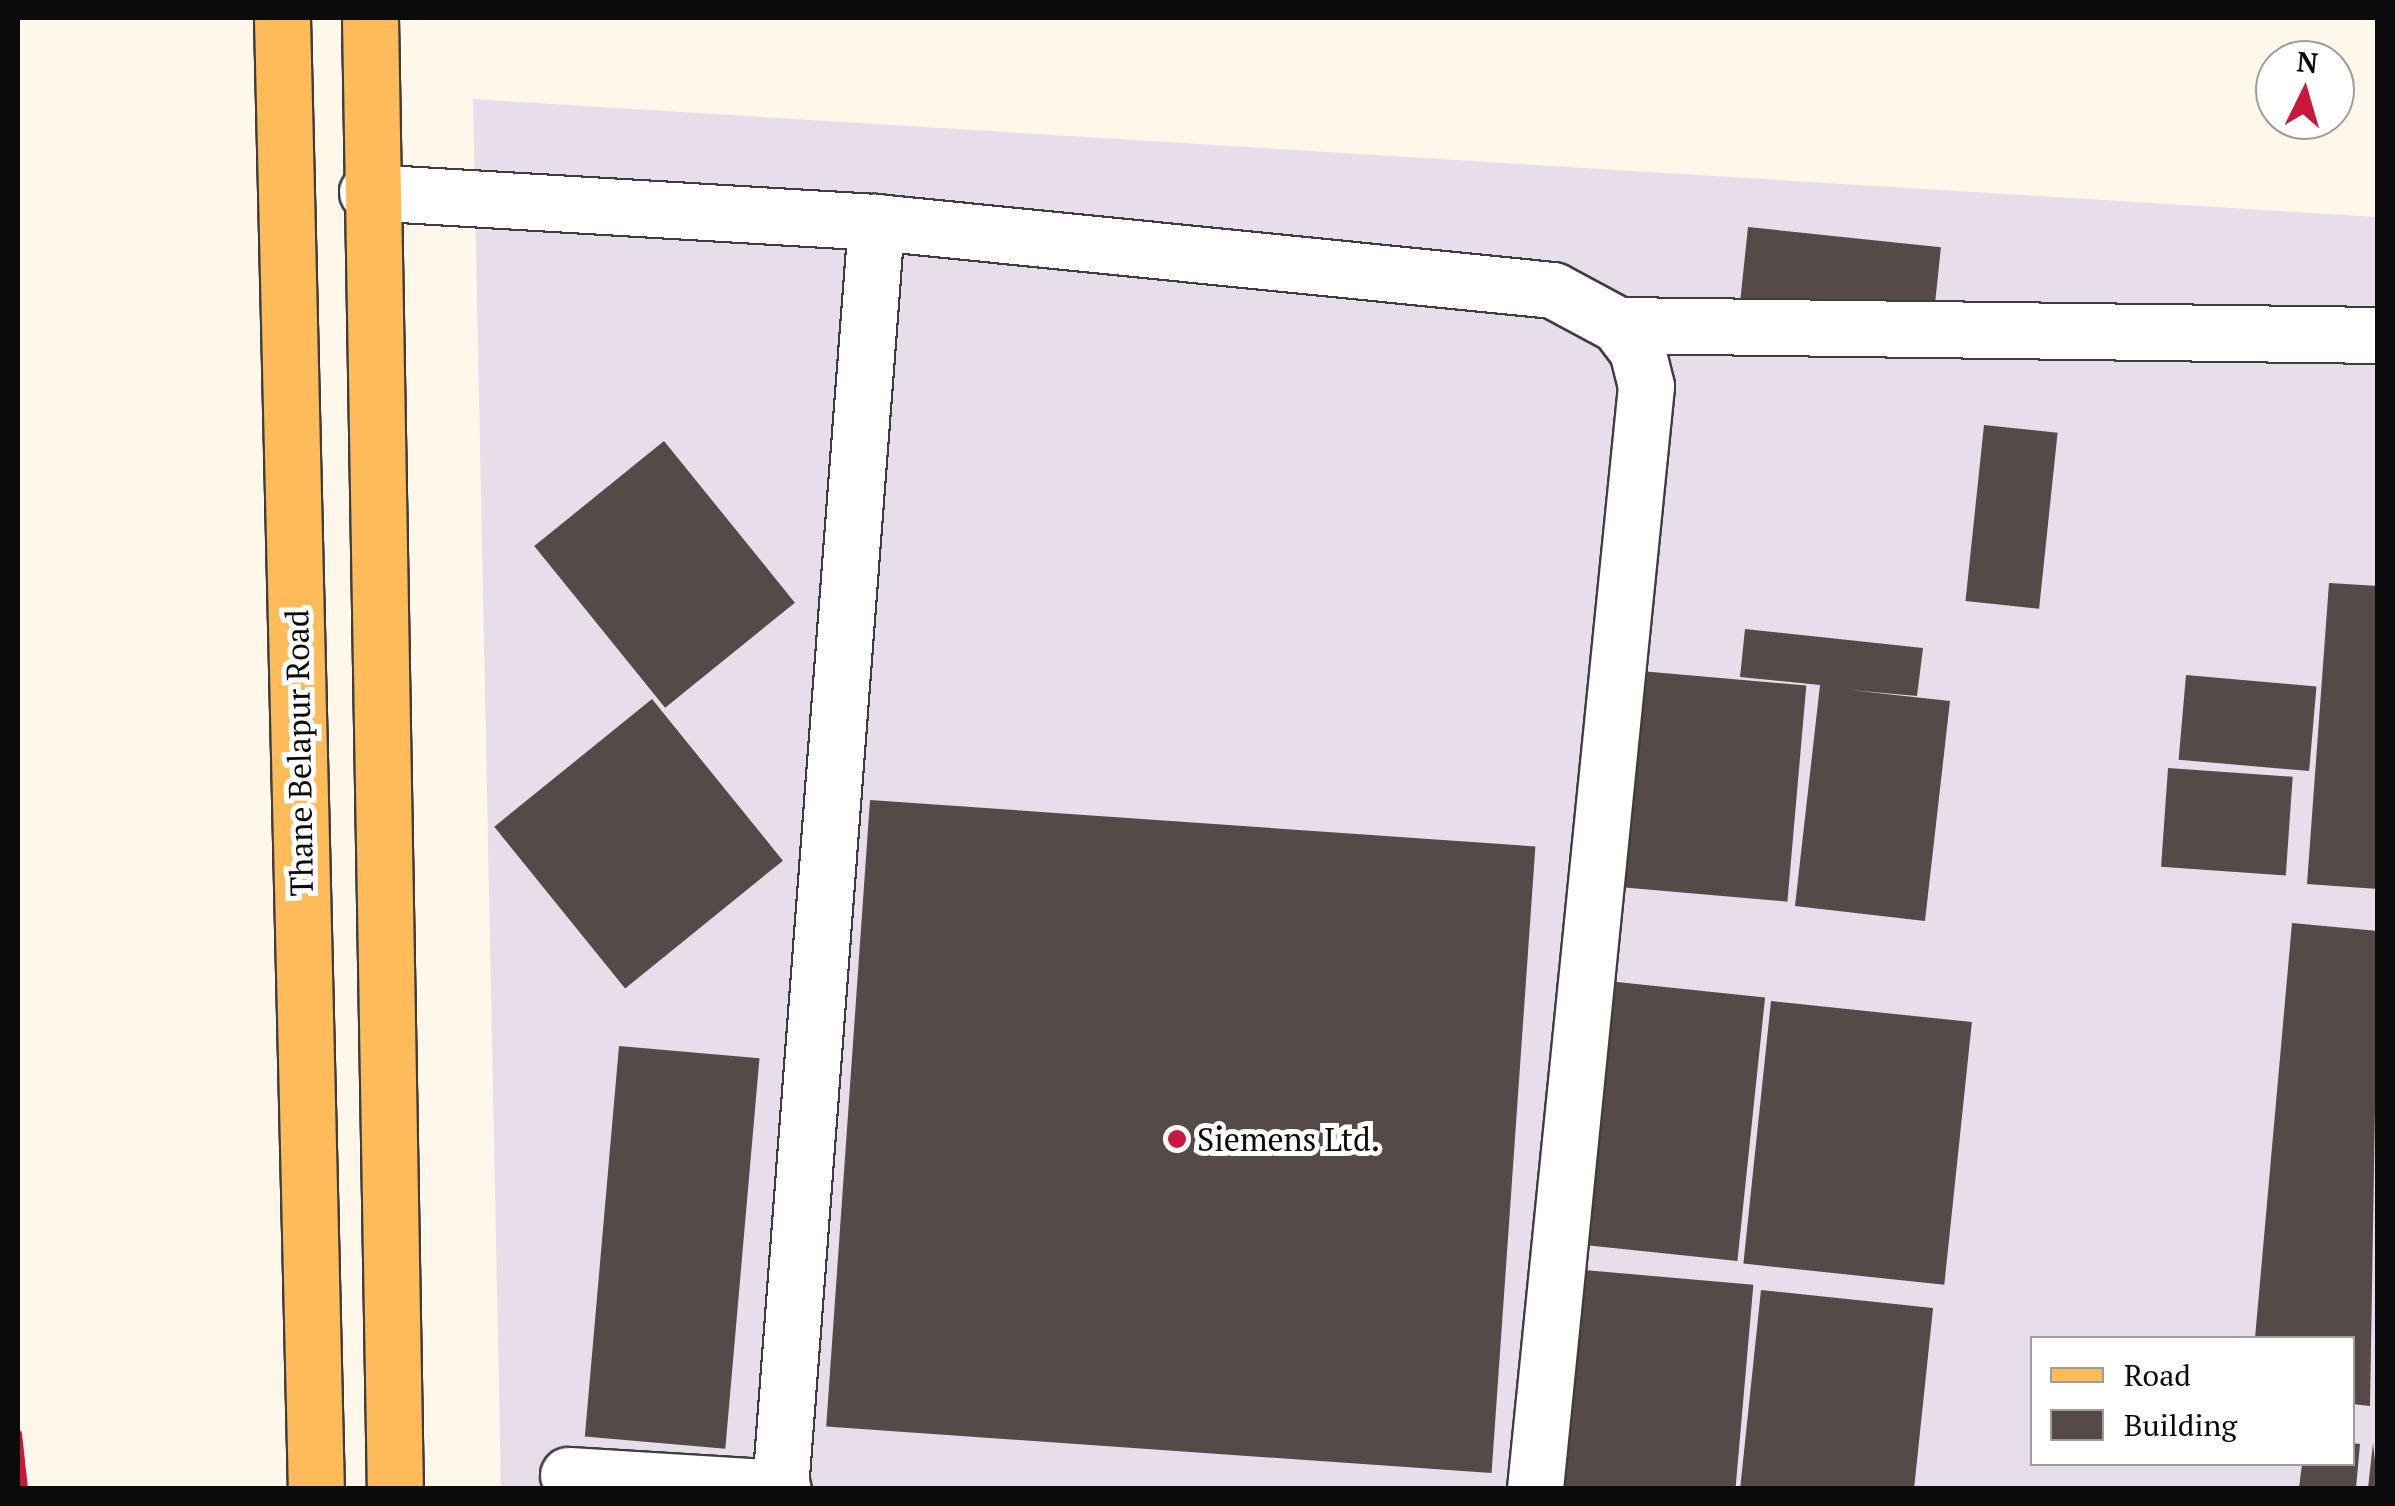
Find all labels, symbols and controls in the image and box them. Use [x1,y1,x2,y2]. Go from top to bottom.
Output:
north arrow [2255,40,2355,140]
text: N [2295,42,2320,81]
street label: Thane Belapur Road [277,609,321,897]
place label: Siemens Ltd. [1197,1120,1380,1158]
marker: Siemens Ltd. [1166,1128,1188,1150]
legend [2030,1336,2355,1466]
text: Road [2124,1355,2191,1395]
text: Building [2124,1405,2237,1445]

